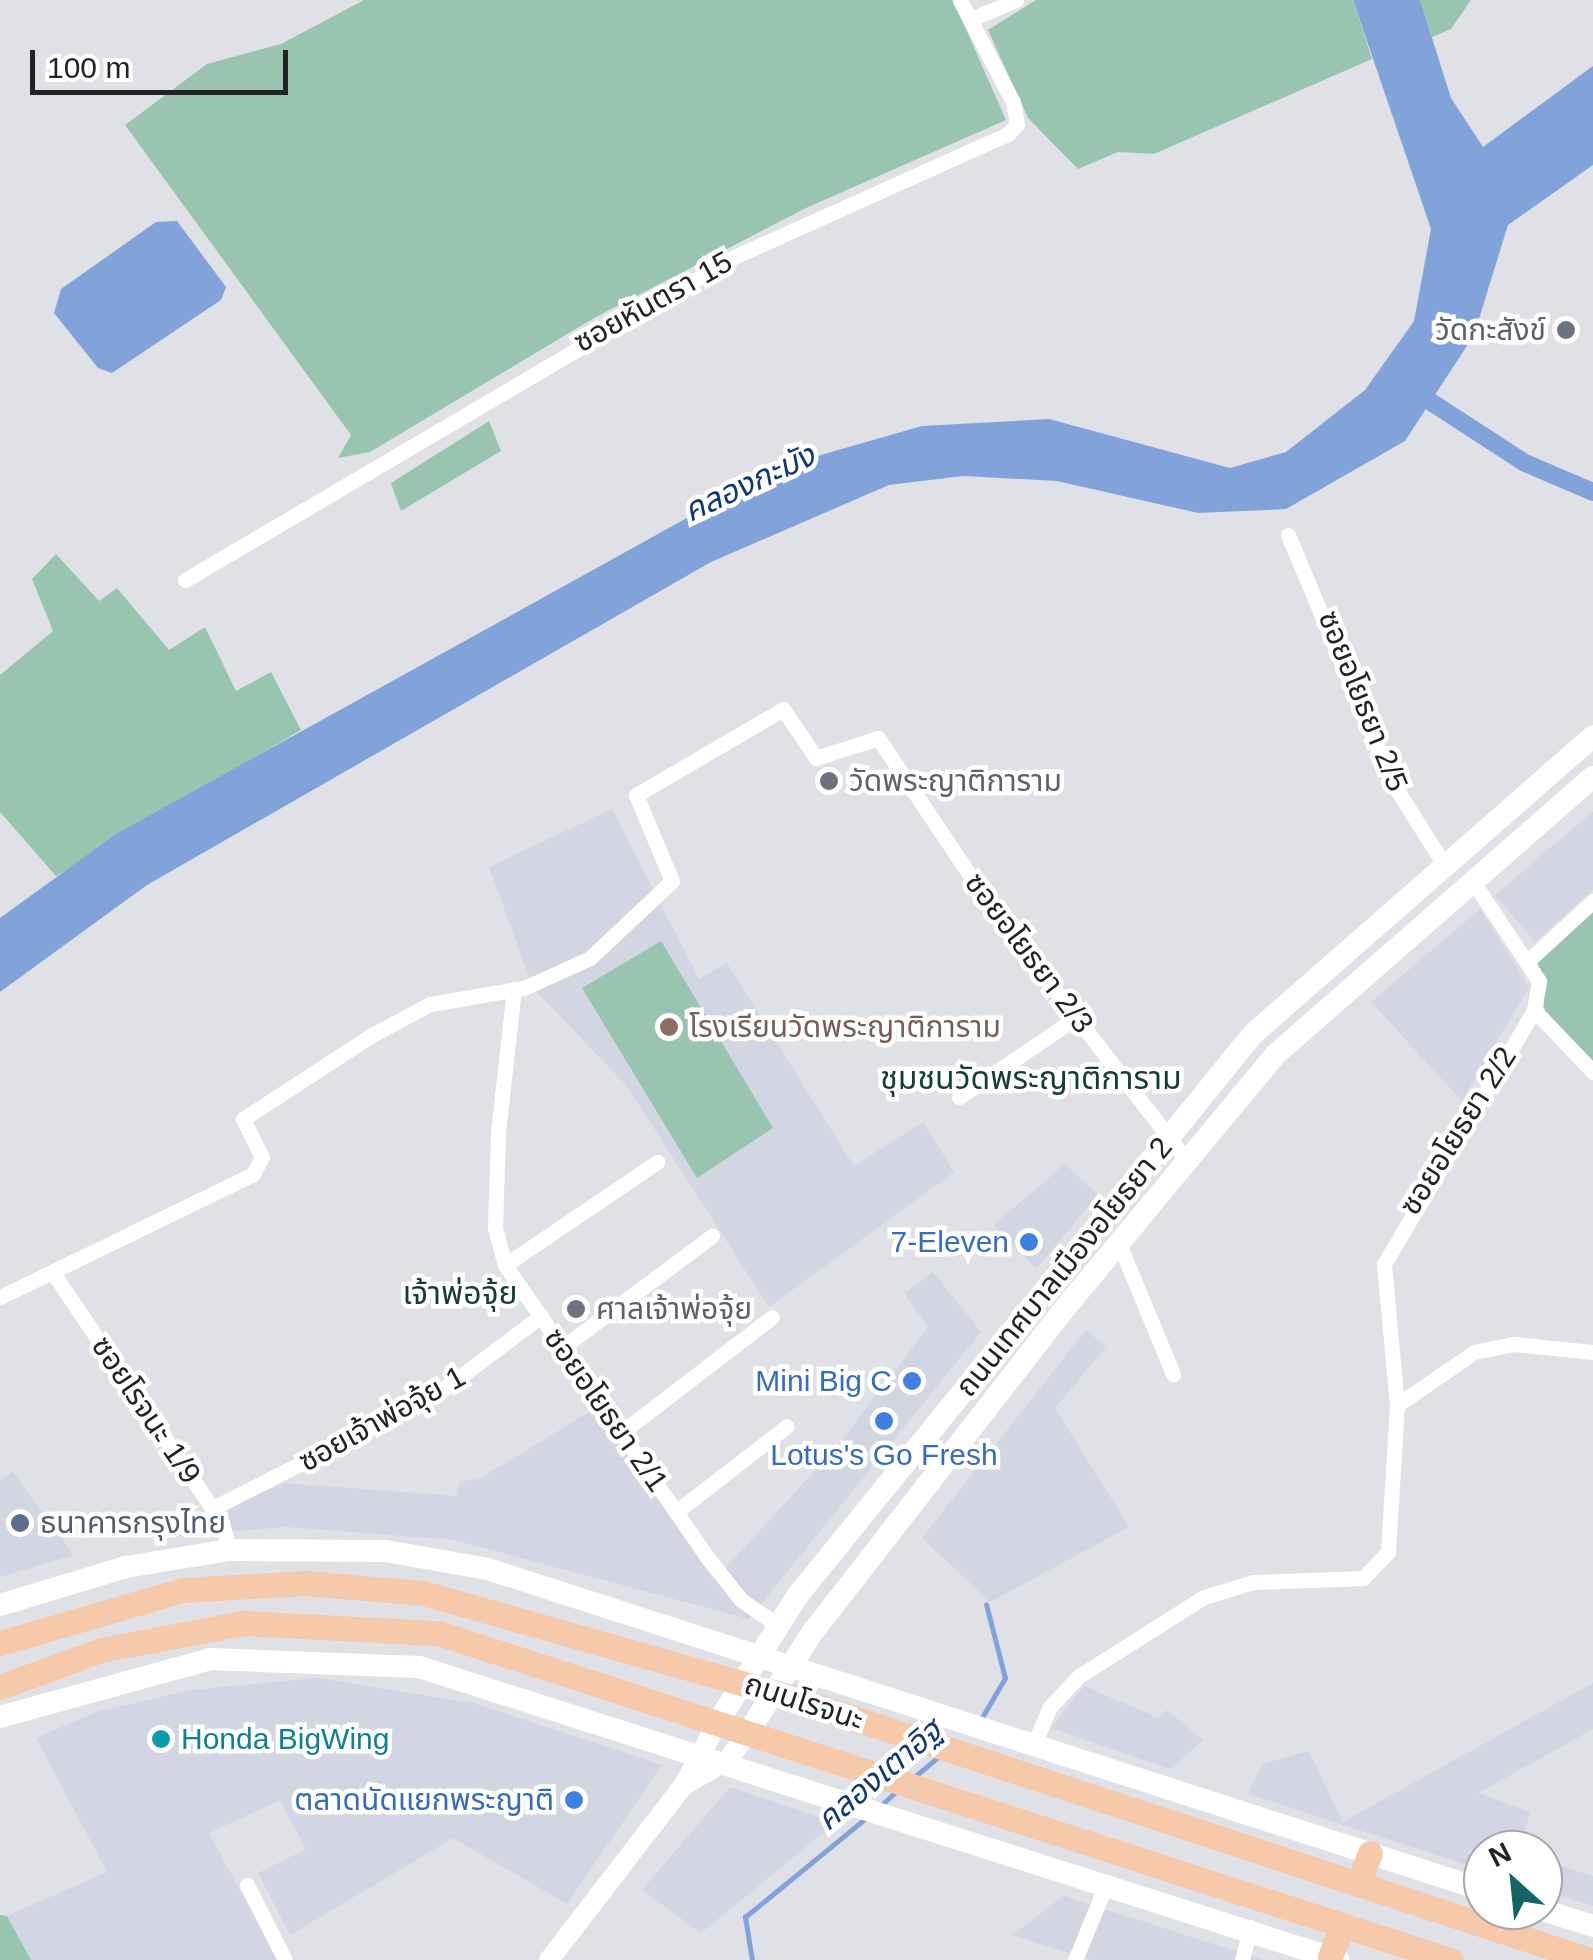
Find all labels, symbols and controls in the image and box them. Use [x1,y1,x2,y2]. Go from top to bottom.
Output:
scale bar [35,30,292,92]
text: 100 m [47,51,130,84]
street label: ซอยหันตรา 15 [568,244,738,360]
place label: วัดกะสังข์ [1435,312,1546,348]
marker: วัดกะสังข์ [1555,319,1577,341]
water label: คลองกะมัง [677,436,821,530]
street label: ซอยอโยธยา 2/5 [1310,605,1416,797]
place label: วัดพระญาติการาม [849,763,1062,799]
marker: วัดพระญาติการาม [818,770,840,792]
street label: ซอยอโยธยา 2/3 [957,866,1101,1040]
place label: โรงเรียนวัดพระญาติการาม [689,1009,1001,1045]
marker: โรงเรียนวัดพระญาติการาม [658,1016,680,1038]
street label: ซอยอโยธยา 2/2 [1392,1040,1524,1222]
district label: ชุมชนวัดพระญาติการาม [880,1059,1182,1097]
street label: ถนนเทศบาลเมืองอโยธยา 2 [948,1130,1180,1404]
place label: 7-Eleven [891,1224,1009,1260]
marker: 7-Eleven [1018,1231,1040,1253]
district label: เจ้าพ่อจุ้ย [402,1274,518,1312]
place label: ศาลเจ้าพ่อจุ้ย [596,1291,752,1327]
marker: ศาลเจ้าพ่อจุ้ย [565,1298,587,1320]
street label: ซอยอโยธยา 2/1 [536,1321,676,1499]
street label: ซอยโรจนะ 1/9 [84,1330,208,1490]
street label: ซอยเจ้าพ่อจุ้ย 1 [292,1358,472,1480]
place label: Mini Big C [755,1363,892,1399]
marker: Mini Big C [901,1370,923,1392]
marker: Lotus's Go Fresh [873,1410,895,1432]
place label: Lotus's Go Fresh [770,1437,998,1473]
place label: ธนาคารกรุงไทย [40,1505,226,1541]
marker: ธนาคารกรุงไทย [9,1512,31,1534]
street label: ถนนโรจนะ [740,1666,868,1738]
water label: คลองเตาอิฐ [809,1712,949,1838]
place label: Honda BigWing [181,1721,389,1757]
marker: Honda BigWing [150,1728,172,1750]
place label: ตลาดนัดแยกพระญาติ [294,1782,554,1818]
marker: ตลาดนัดแยกพระญาติ [563,1789,585,1811]
north arrow [1463,1830,1563,1930]
text: N [1484,1836,1516,1873]

